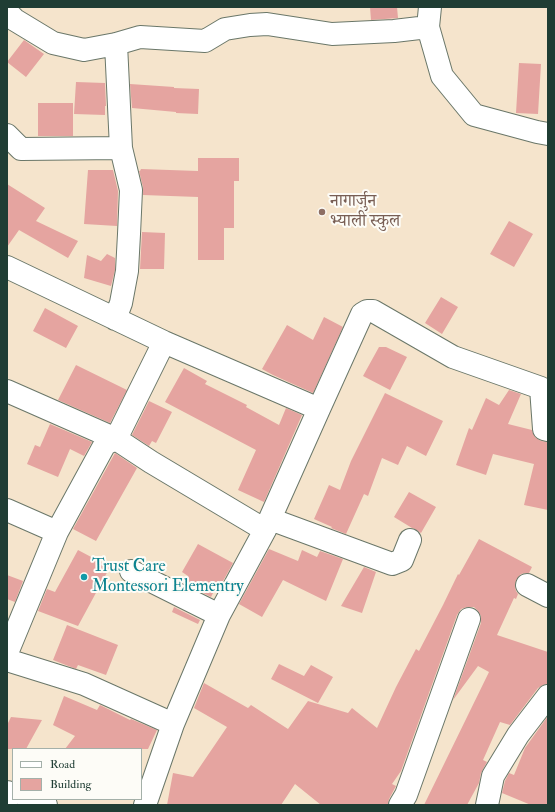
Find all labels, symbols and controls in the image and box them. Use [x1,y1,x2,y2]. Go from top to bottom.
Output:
place label: नागार्जुन भ्याली स्कुल [330,192,400,232]
marker: नागार्जुन भ्याली स्कुल [317,207,327,217]
place label: Trust Care Montessori Elementry [92,557,244,597]
marker: Trust Care Montessori Elementry [79,572,89,582]
legend [12,748,142,800]
text: Road [50,757,75,772]
text: Building [50,777,91,792]

